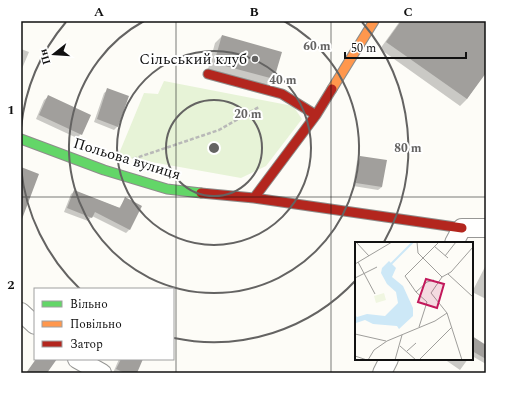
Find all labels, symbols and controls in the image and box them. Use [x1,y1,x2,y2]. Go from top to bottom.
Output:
text: A [94,2,104,22]
text: B [249,2,259,22]
text: C [403,2,413,22]
north arrow [34,34,74,74]
scale bar [345,34,466,60]
text: 60 m [303,37,331,56]
text: 50 m [351,39,376,58]
text: Пн [34,47,55,67]
place label: Сільський клуб [139,48,247,71]
marker: Сільський клуб [250,54,260,64]
text: 40 m [269,71,297,90]
text: 1 [7,100,15,120]
text: 20 m [234,105,262,124]
street label: Польова вулиця [70,132,184,186]
text: 80 m [394,139,422,158]
centre of rings [207,141,221,155]
inset map [355,242,473,360]
text: 2 [7,275,15,295]
legend [34,288,174,360]
text: Вільно [70,295,108,314]
text: Повільно [70,315,122,334]
text: Затор [70,335,103,354]

